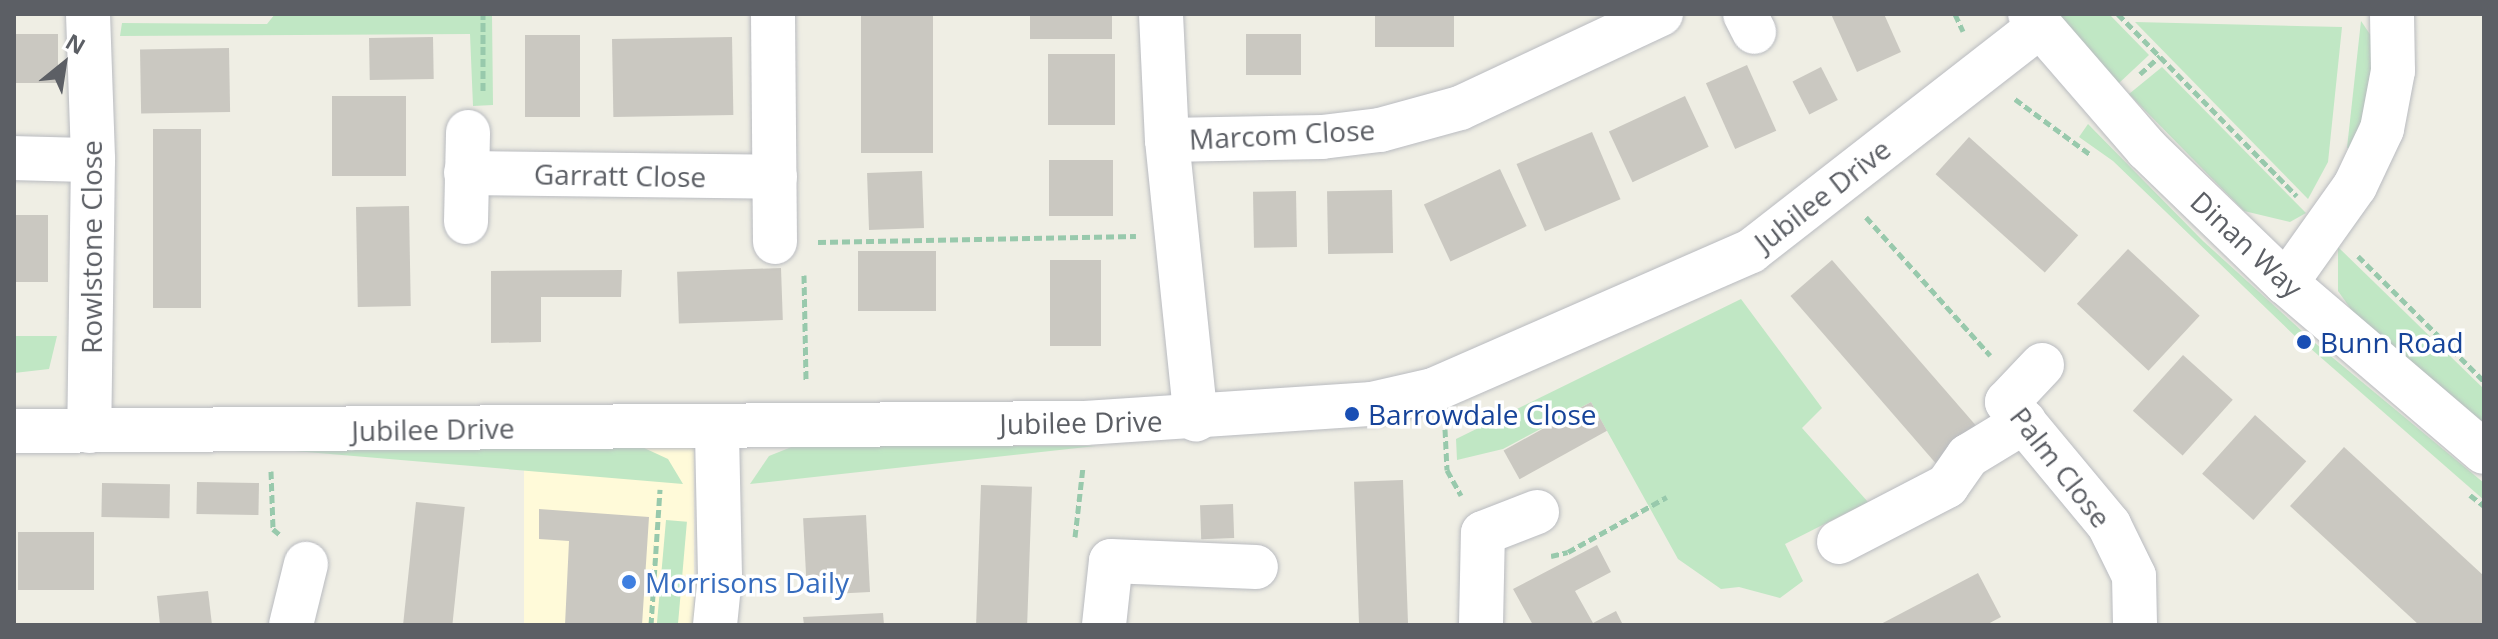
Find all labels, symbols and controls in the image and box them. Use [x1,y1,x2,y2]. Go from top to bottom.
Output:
north arrow [24,24,104,104]
text: N [61,26,91,61]
street label: Marcom Close [1188,112,1376,156]
street label: Jubilee Drive [1747,132,1897,258]
street label: Rowlstone Close [74,140,108,354]
street label: Garratt Close [534,157,706,193]
street label: Dinan Way [2184,184,2310,304]
place label: Bunn Road [2320,325,2464,359]
marker: Bunn Road [2295,333,2313,351]
place label: Barrowdale Close [1368,397,1596,431]
street label: Palm Close [2004,400,2118,534]
street label: Jubilee Drive [999,404,1163,440]
marker: Barrowdale Close [1343,405,1361,423]
street label: Jubilee Drive [351,411,515,447]
place label: Morrisons Daily [645,565,849,599]
marker: Morrisons Daily [620,573,638,591]

